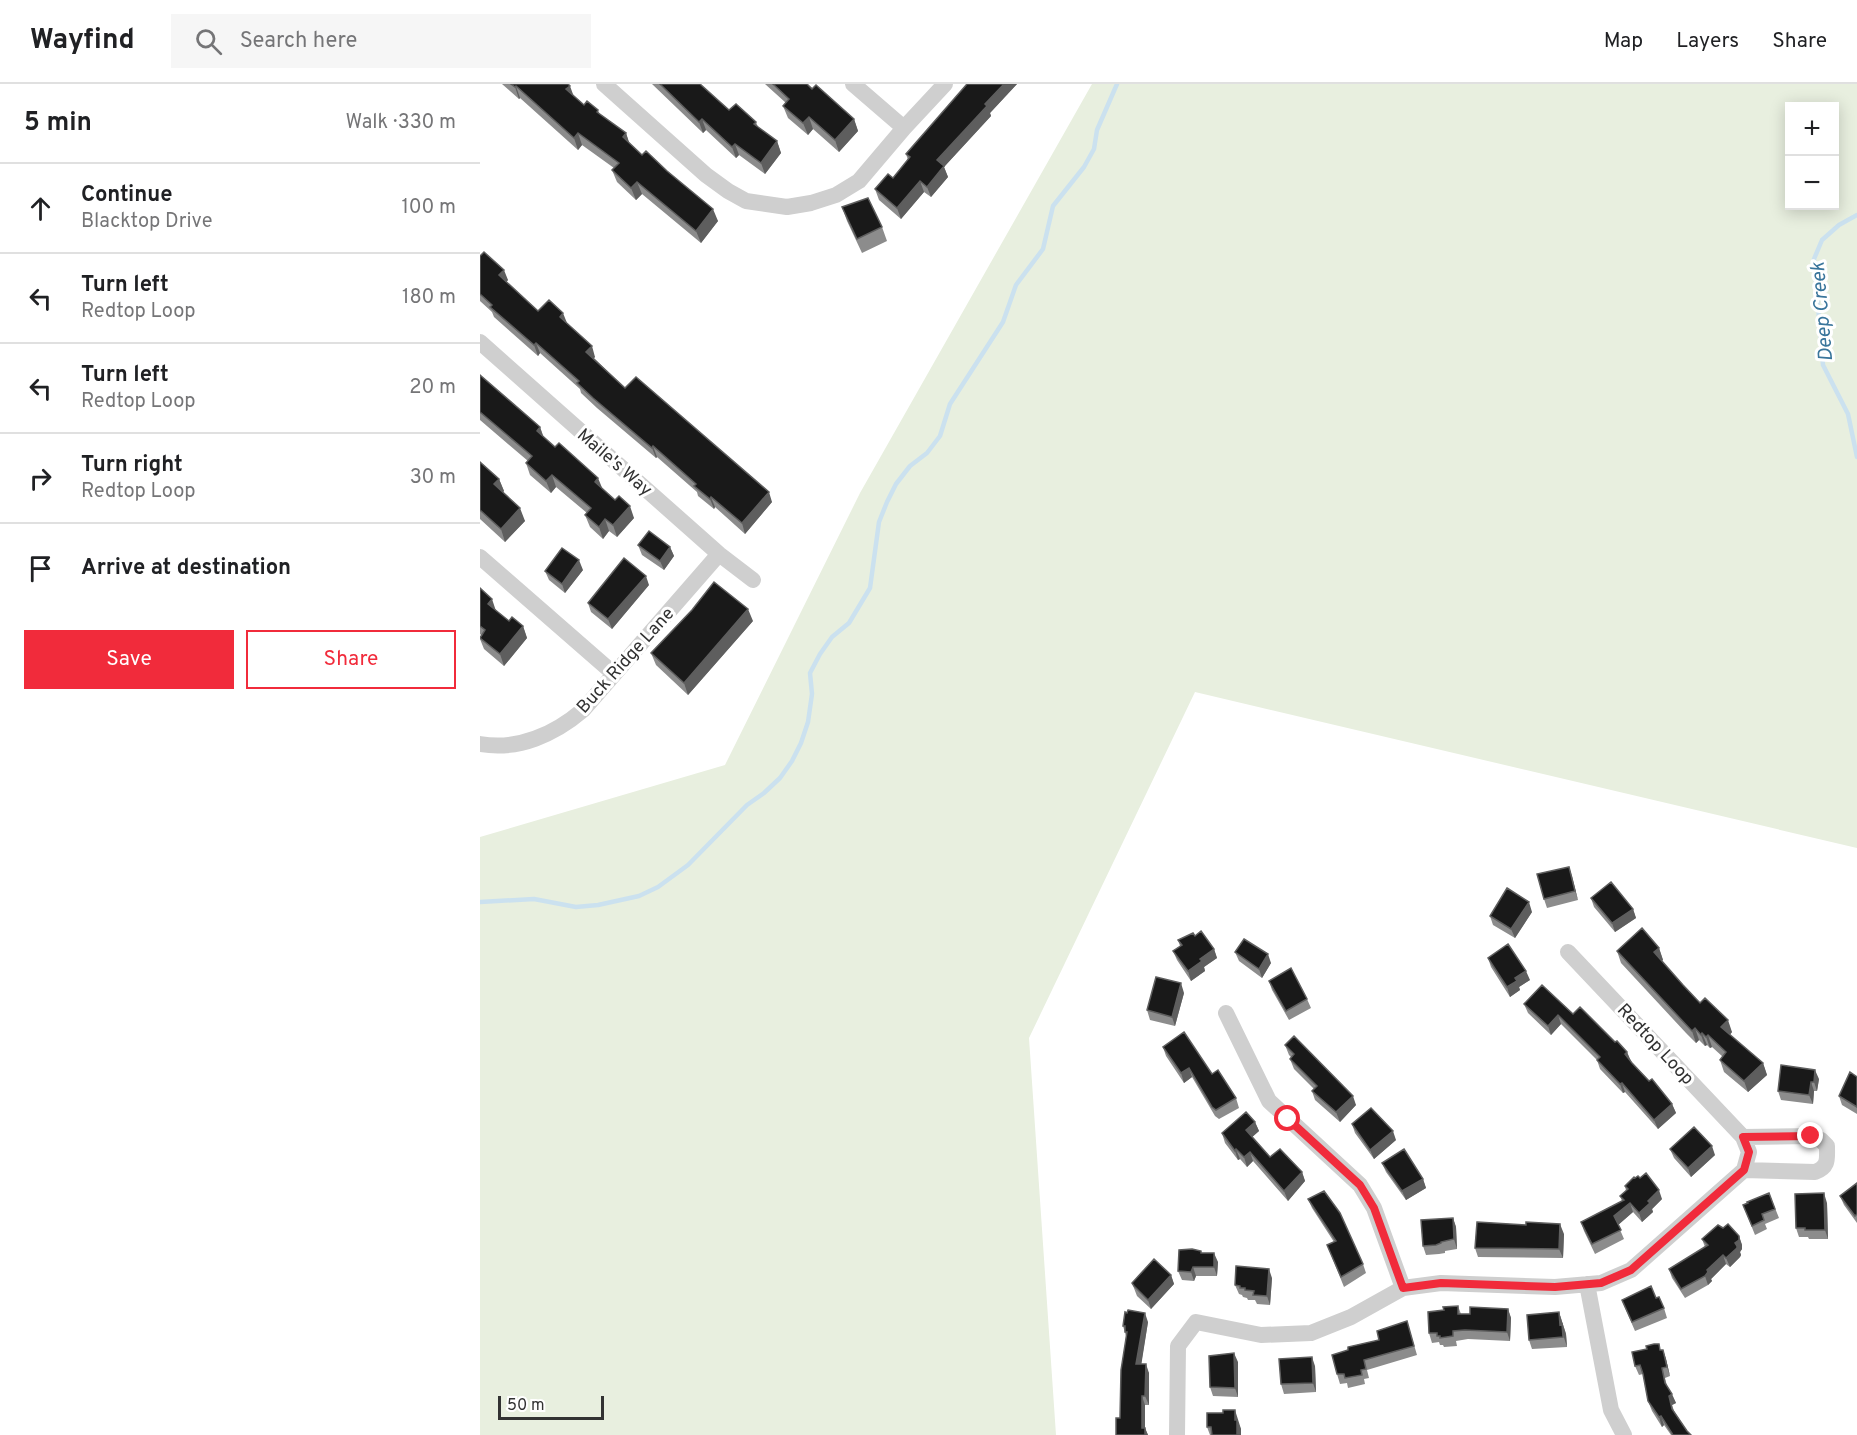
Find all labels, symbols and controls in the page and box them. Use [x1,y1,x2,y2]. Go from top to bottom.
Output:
search box [171,14,591,68]
text: Wayfind [30,23,135,59]
icon: search [192,25,225,58]
text: Search here [240,28,357,55]
text: Map [1604,28,1643,55]
text: Layers [1676,28,1739,55]
text: Share [1772,28,1827,55]
map controls [1785,102,1839,210]
button: + [1785,102,1839,156]
text: 5 min [24,107,92,140]
text: Walk · 330 m [346,110,456,136]
button: − [1785,156,1839,210]
text: Continue [81,182,172,209]
icon: ahead [24,192,57,225]
text: 100 m [401,195,456,221]
text: Blacktop Drive [81,209,212,235]
water label: Deep Creek [1806,260,1840,363]
text: Turn left [81,272,169,299]
icon: left [24,282,57,315]
text: 180 m [402,285,456,311]
text: Redtop Loop [81,299,196,325]
text: Turn left [81,362,169,389]
icon: left [24,372,57,405]
text: 20 m [409,375,456,401]
text: Redtop Loop [81,389,196,415]
street label: Maile's Way [572,424,656,502]
text: Turn right [81,452,183,479]
icon: right [24,462,57,495]
text: 30 m [410,465,456,491]
text: Redtop Loop [81,479,196,505]
icon: arrive [24,552,57,585]
text: Arrive at destination [81,555,291,582]
street label: Buck Ridge Lane [572,603,680,719]
button: Save [24,630,234,689]
button: Share [246,630,456,689]
street label: Redtop Loop [1611,999,1698,1091]
route start [1274,1105,1300,1131]
route end [1797,1122,1823,1148]
scale bar [498,1393,604,1420]
text: 50 m [507,1396,545,1416]

